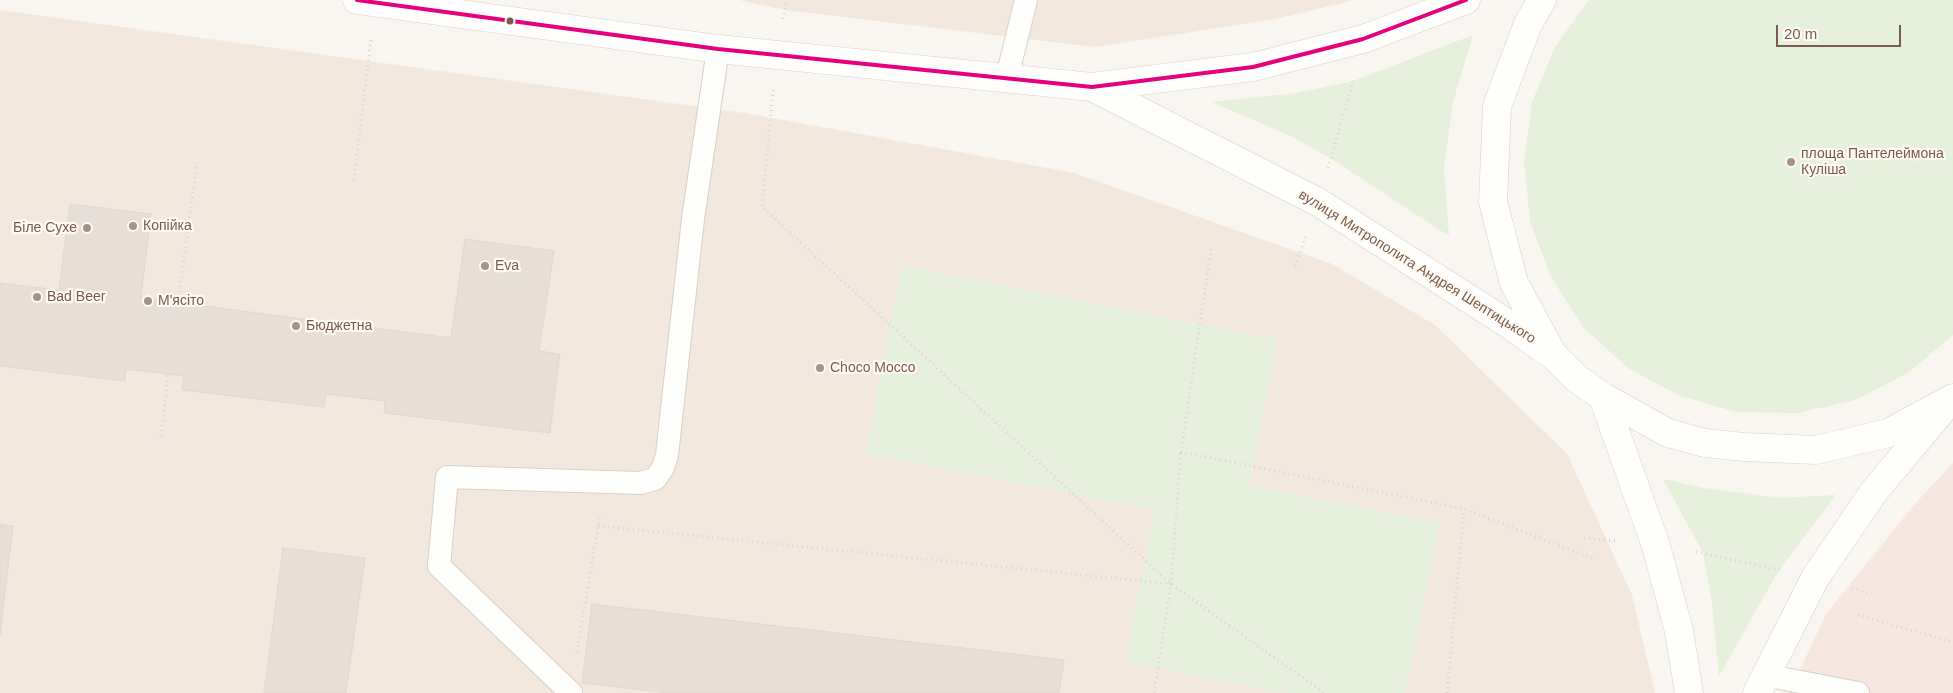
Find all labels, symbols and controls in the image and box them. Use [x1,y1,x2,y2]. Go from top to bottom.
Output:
scale bar [1778,15,1903,47]
unlabelled marker [505,16,515,26]
text: 20 m [1784,25,1817,42]
place label: площа Пантелеймона Куліша [1801,146,1944,178]
marker: площа Пантелеймона Куліша [1785,156,1797,168]
street label: вулиця Митрополита Андрея Шептицького [1295,187,1539,347]
place label: Копійка [143,218,192,234]
place label: Біле Сухе [13,220,77,236]
marker: Копійка [127,220,139,232]
marker: Біле Сухе [81,222,93,234]
place label: Eva [495,258,519,274]
marker: Eva [479,260,491,272]
place label: Bad Beer [47,289,105,305]
marker: Bad Beer [31,291,43,303]
place label: М'ясіто [158,293,204,309]
marker: М'ясіто [142,295,154,307]
place label: Бюджетна [306,318,372,334]
marker: Бюджетна [290,320,302,332]
place label: Choco Mocco [830,360,916,376]
marker: Choco Mocco [814,362,826,374]

